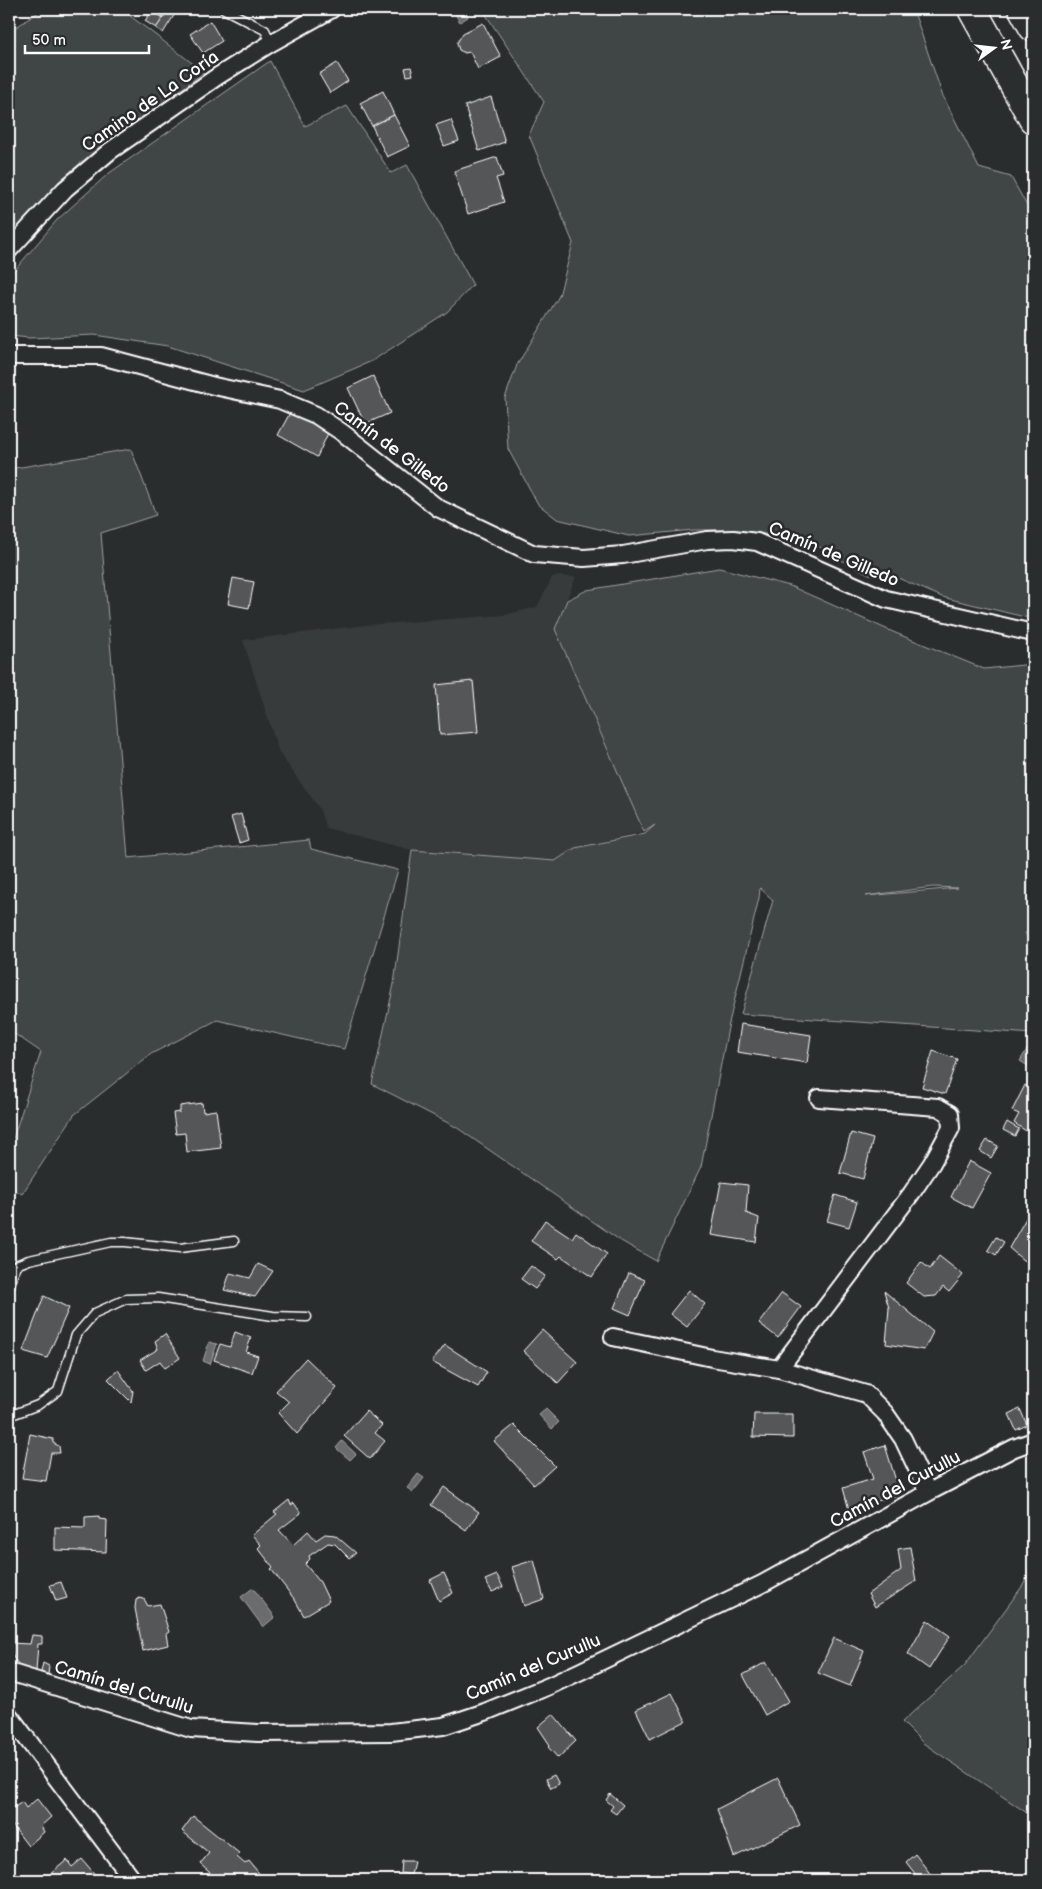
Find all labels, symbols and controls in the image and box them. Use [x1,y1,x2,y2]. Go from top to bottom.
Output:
scale bar [25,22,149,54]
north arrow [970,22,1020,72]
text: 50 m [32,31,66,50]
text: N [997,37,1016,52]
street label: Camino de La Coría [78,46,223,156]
street label: Camín de Gilledo [330,397,454,498]
street label: Camín de Gilledo [765,517,902,591]
street label: Camín del Curullu [827,1446,964,1533]
street label: Camín del Curullu [463,1630,604,1705]
street label: Camín del Curullu [52,1656,196,1719]

